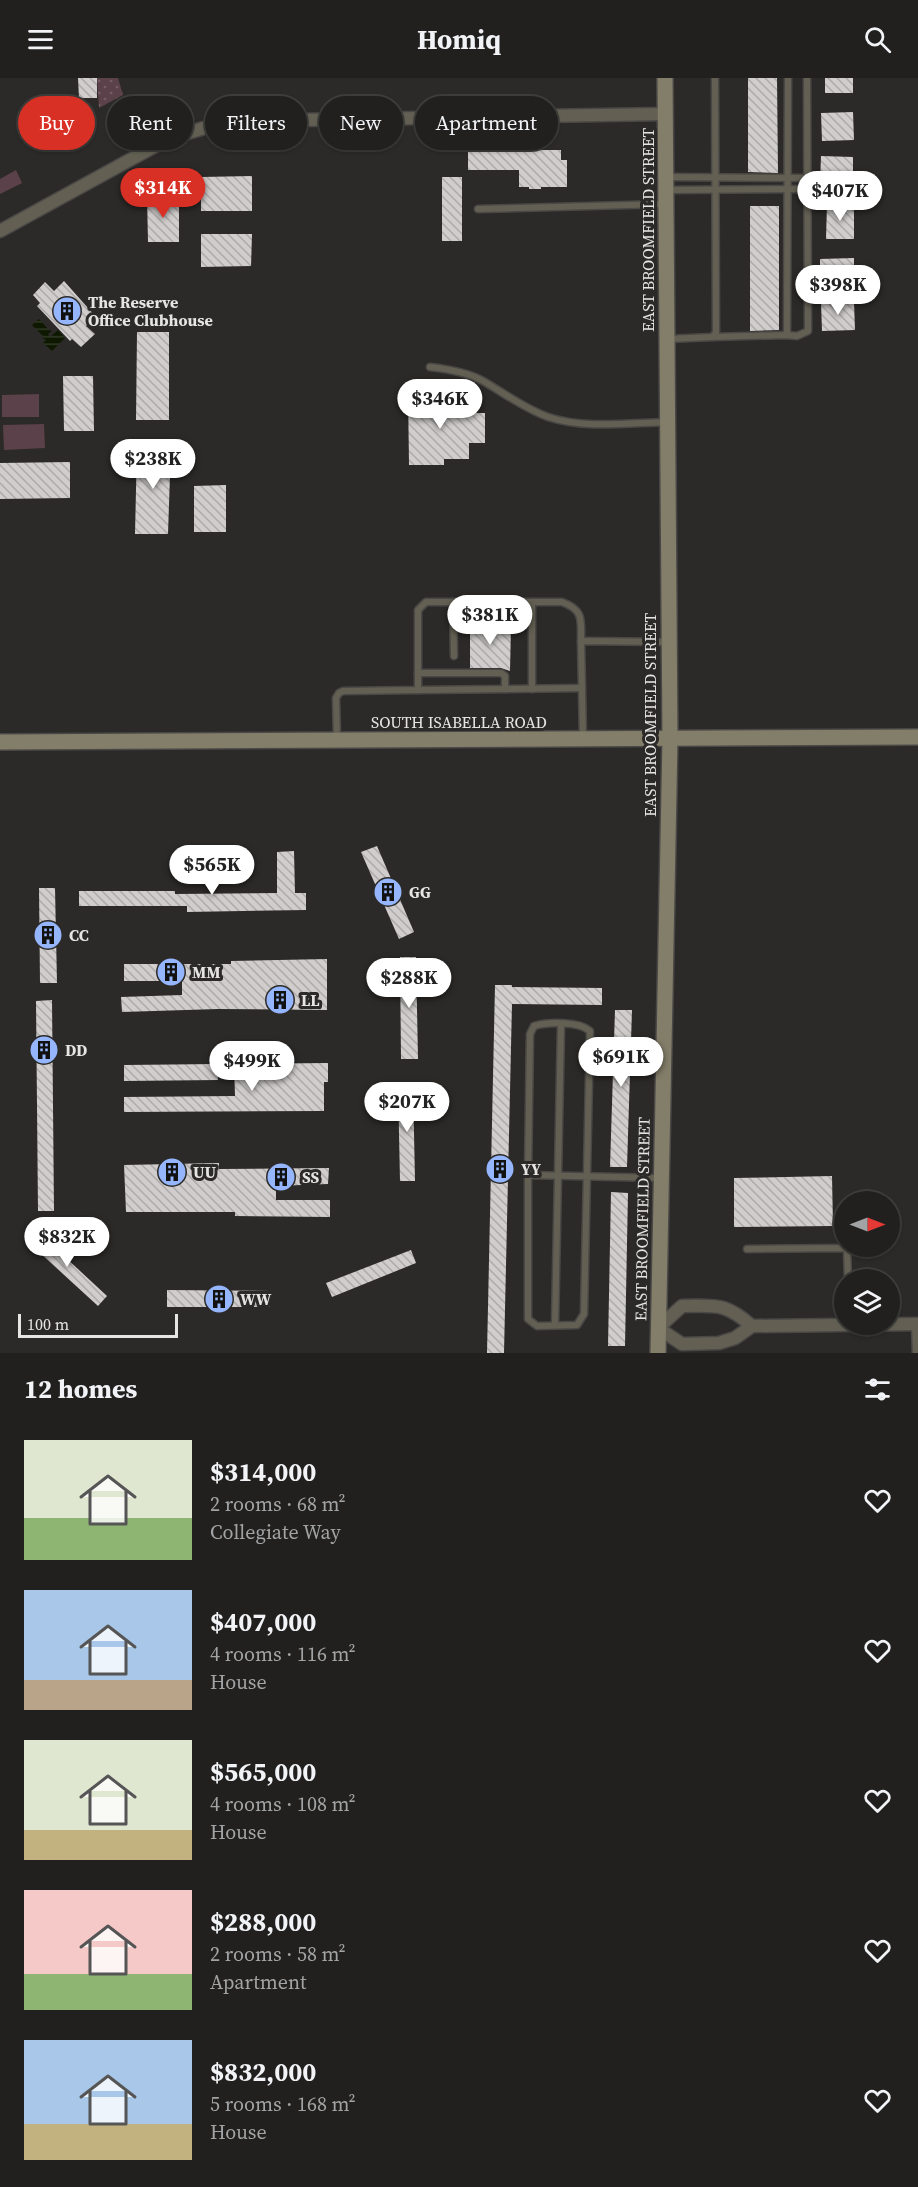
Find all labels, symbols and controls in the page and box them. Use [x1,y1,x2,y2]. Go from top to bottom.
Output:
text: Homiq [417,21,501,58]
icon: menu [24,23,57,56]
icon: search [861,23,894,56]
chip: Buy [18,96,95,150]
chip: Rent [107,96,193,150]
chip: Filters [205,96,307,150]
chip: New [319,96,403,150]
chip: Apartment [415,96,558,150]
street label: EAST BROOMFIELD STREET [637,128,659,332]
pin: $314K [121,168,205,219]
pin: $407K [798,171,882,222]
text: $314K [134,173,192,201]
text: $407K [811,176,869,204]
pin: $398K [796,265,880,316]
text: $398K [809,270,867,298]
place label: The Reserve Office Clubhouse [88,291,213,331]
building icon: The Reserve Office Clubhouse [51,295,83,327]
pin: $346K [398,379,482,430]
text: $346K [411,384,469,412]
pin: $238K [111,439,195,490]
text: $238K [124,444,182,472]
pin: $381K [448,595,532,646]
text: $381K [461,600,519,628]
street label: EAST BROOMFIELD STREET [639,613,661,817]
street label: SOUTH ISABELLA ROAD [371,711,547,733]
pin: $565K [170,845,254,896]
text: $565K [183,850,241,878]
building icon: GG [372,876,404,908]
place label: GG [409,881,431,903]
building icon: CC [32,919,64,951]
place label: CC [69,924,89,946]
building icon: MM [155,956,187,988]
pin: $288K [367,958,451,1009]
place label: MM [192,961,221,983]
text: $288K [380,963,438,991]
building icon: LL [264,984,296,1016]
place label: LL [301,989,319,1011]
building icon: DD [28,1034,60,1066]
pin: $691K [579,1037,663,1088]
place label: DD [65,1039,87,1061]
pin: $499K [210,1041,294,1092]
text: $691K [592,1042,650,1070]
text: $499K [223,1046,281,1074]
pin: $207K [365,1082,449,1133]
text: $207K [378,1087,436,1115]
street label: EAST BROOMFIELD STREET [629,1116,655,1321]
building icon: YY [484,1153,516,1185]
building icon: UU [156,1156,188,1188]
place label: YY [521,1158,541,1180]
place label: UU [193,1161,216,1183]
building icon: SS [265,1161,297,1193]
place label: SS [302,1166,320,1188]
north arrow [834,1191,900,1257]
map controls [834,1191,900,1335]
pin: $832K [25,1217,109,1268]
text: $832K [38,1222,96,1250]
button: layers [834,1269,900,1335]
building icon: WW [203,1283,235,1315]
place label: WW [240,1288,272,1310]
scale bar [18,1311,178,1338]
text: 100 m [27,1313,69,1335]
text: 12 homes [24,1371,137,1407]
icon: filters [861,1373,894,1406]
text: $314,000 [210,1454,316,1490]
icon: home [72,1464,144,1536]
icon: heart [861,1484,894,1517]
text: 2 rooms · 68 m² [210,1490,346,1518]
text: Collegiate Way [210,1518,341,1546]
text: $407,000 [210,1604,316,1640]
icon: home [72,1614,144,1686]
icon: heart [861,1634,894,1667]
text: 4 rooms · 116 m² [210,1640,356,1668]
text: House [210,1668,267,1696]
text: $565,000 [210,1754,316,1790]
icon: home [72,1764,144,1836]
icon: heart [861,1784,894,1817]
text: 4 rooms · 108 m² [210,1790,356,1818]
text: House [210,1818,267,1846]
text: $288,000 [210,1904,316,1940]
icon: home [72,1914,144,1986]
icon: heart [861,1934,894,1967]
text: 2 rooms · 58 m² [210,1940,346,1968]
text: Apartment [210,1968,307,1996]
text: $832,000 [210,2054,316,2090]
icon: home [72,2064,144,2136]
icon: heart [861,2084,894,2117]
text: 5 rooms · 168 m² [210,2090,356,2118]
text: House [210,2118,267,2146]

